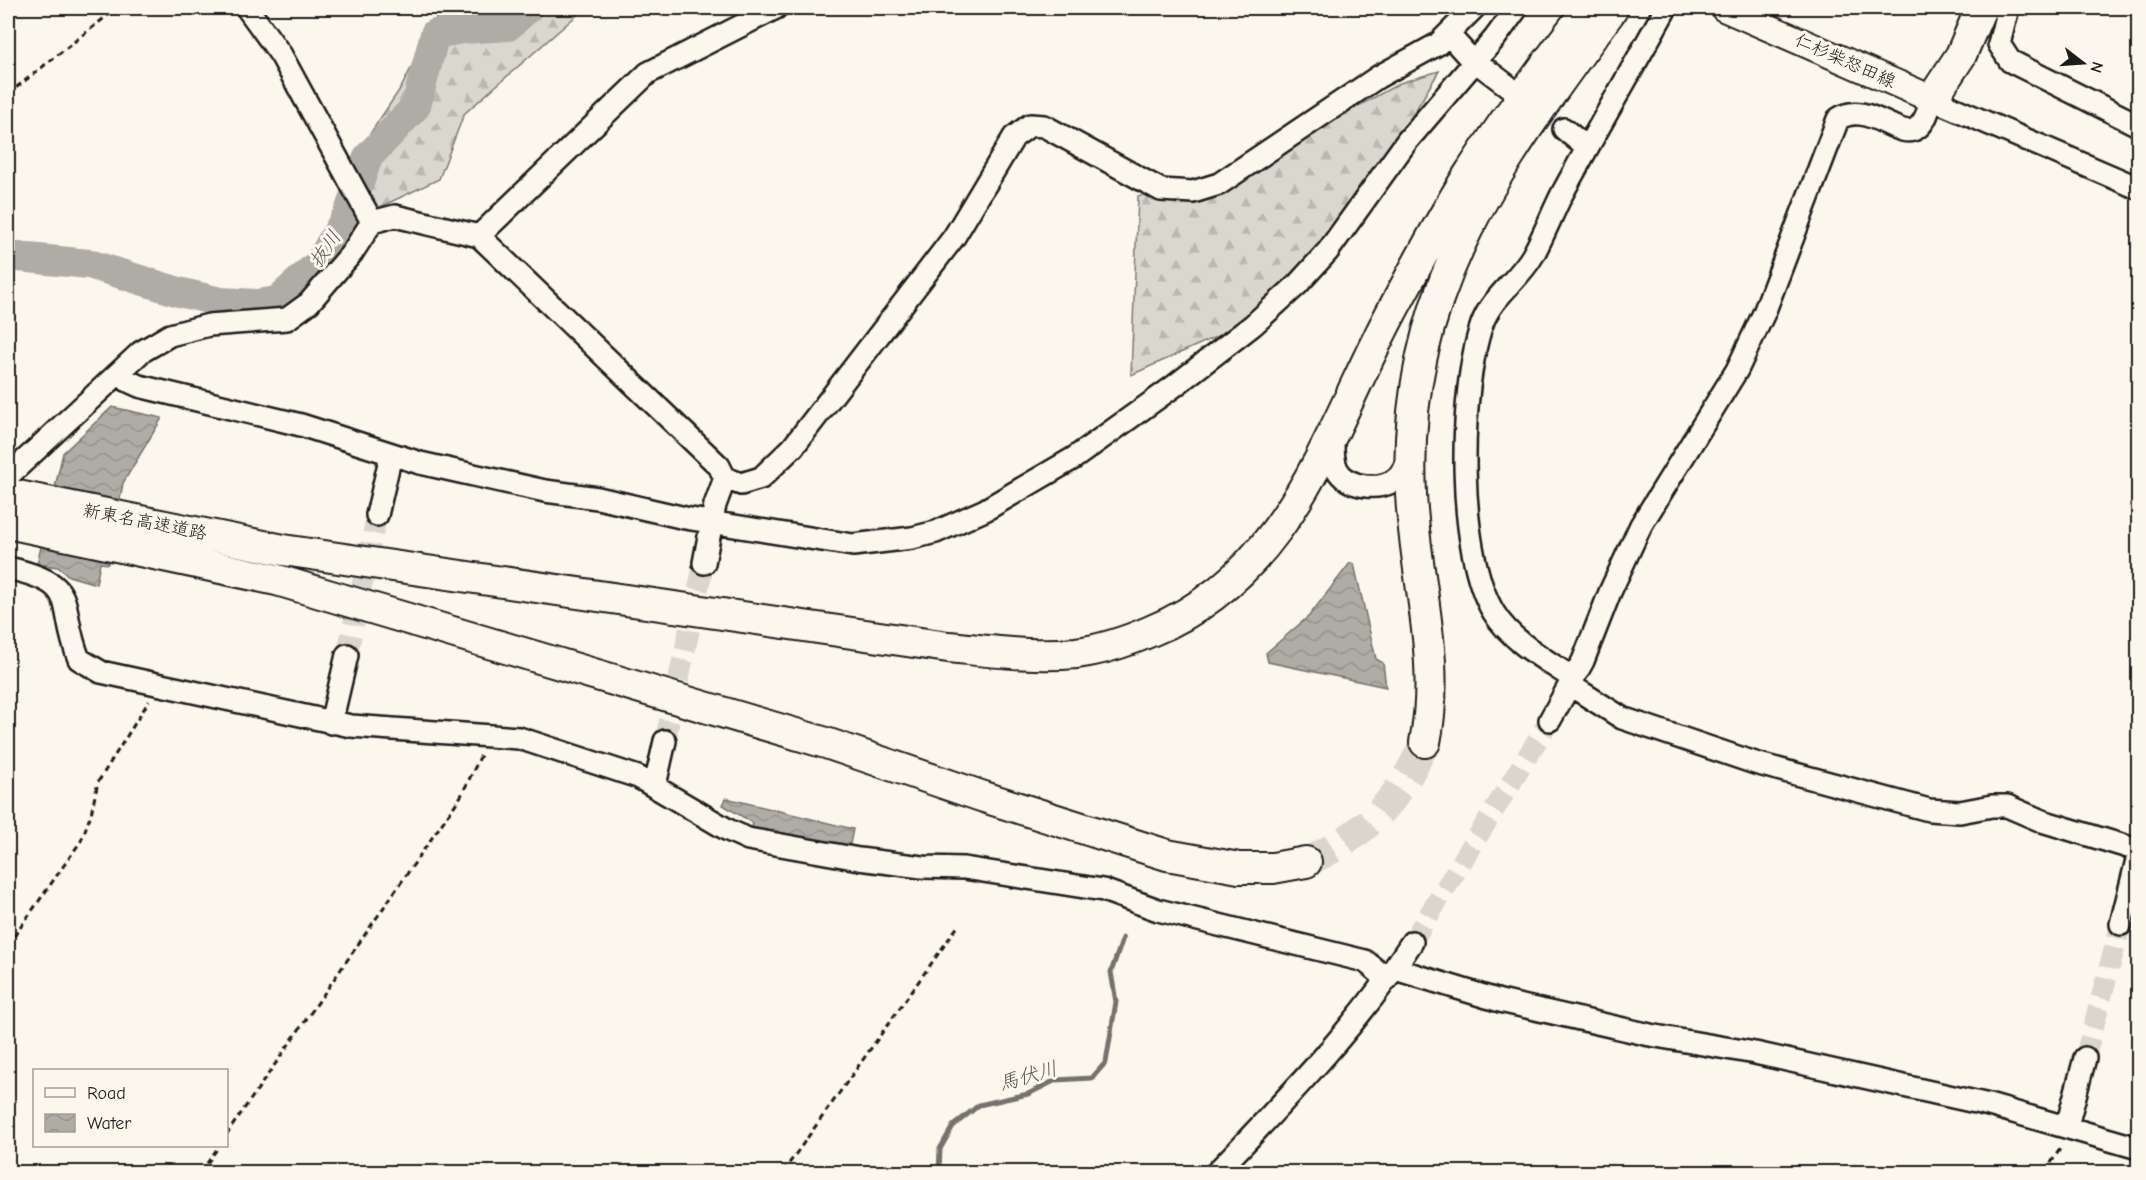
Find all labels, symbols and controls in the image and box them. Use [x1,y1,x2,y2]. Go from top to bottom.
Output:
street label: 仁杉柴怒田線 [1791,29,1899,93]
north arrow [2053,33,2113,93]
text: N [2086,59,2107,75]
water label: 抜川 [304,226,346,272]
street label: 新東名高速道路 [81,500,209,544]
water label: 馬伏川 [996,1057,1060,1095]
legend [33,1069,228,1147]
text: Road [87,1083,126,1104]
text: Water [87,1113,132,1134]

